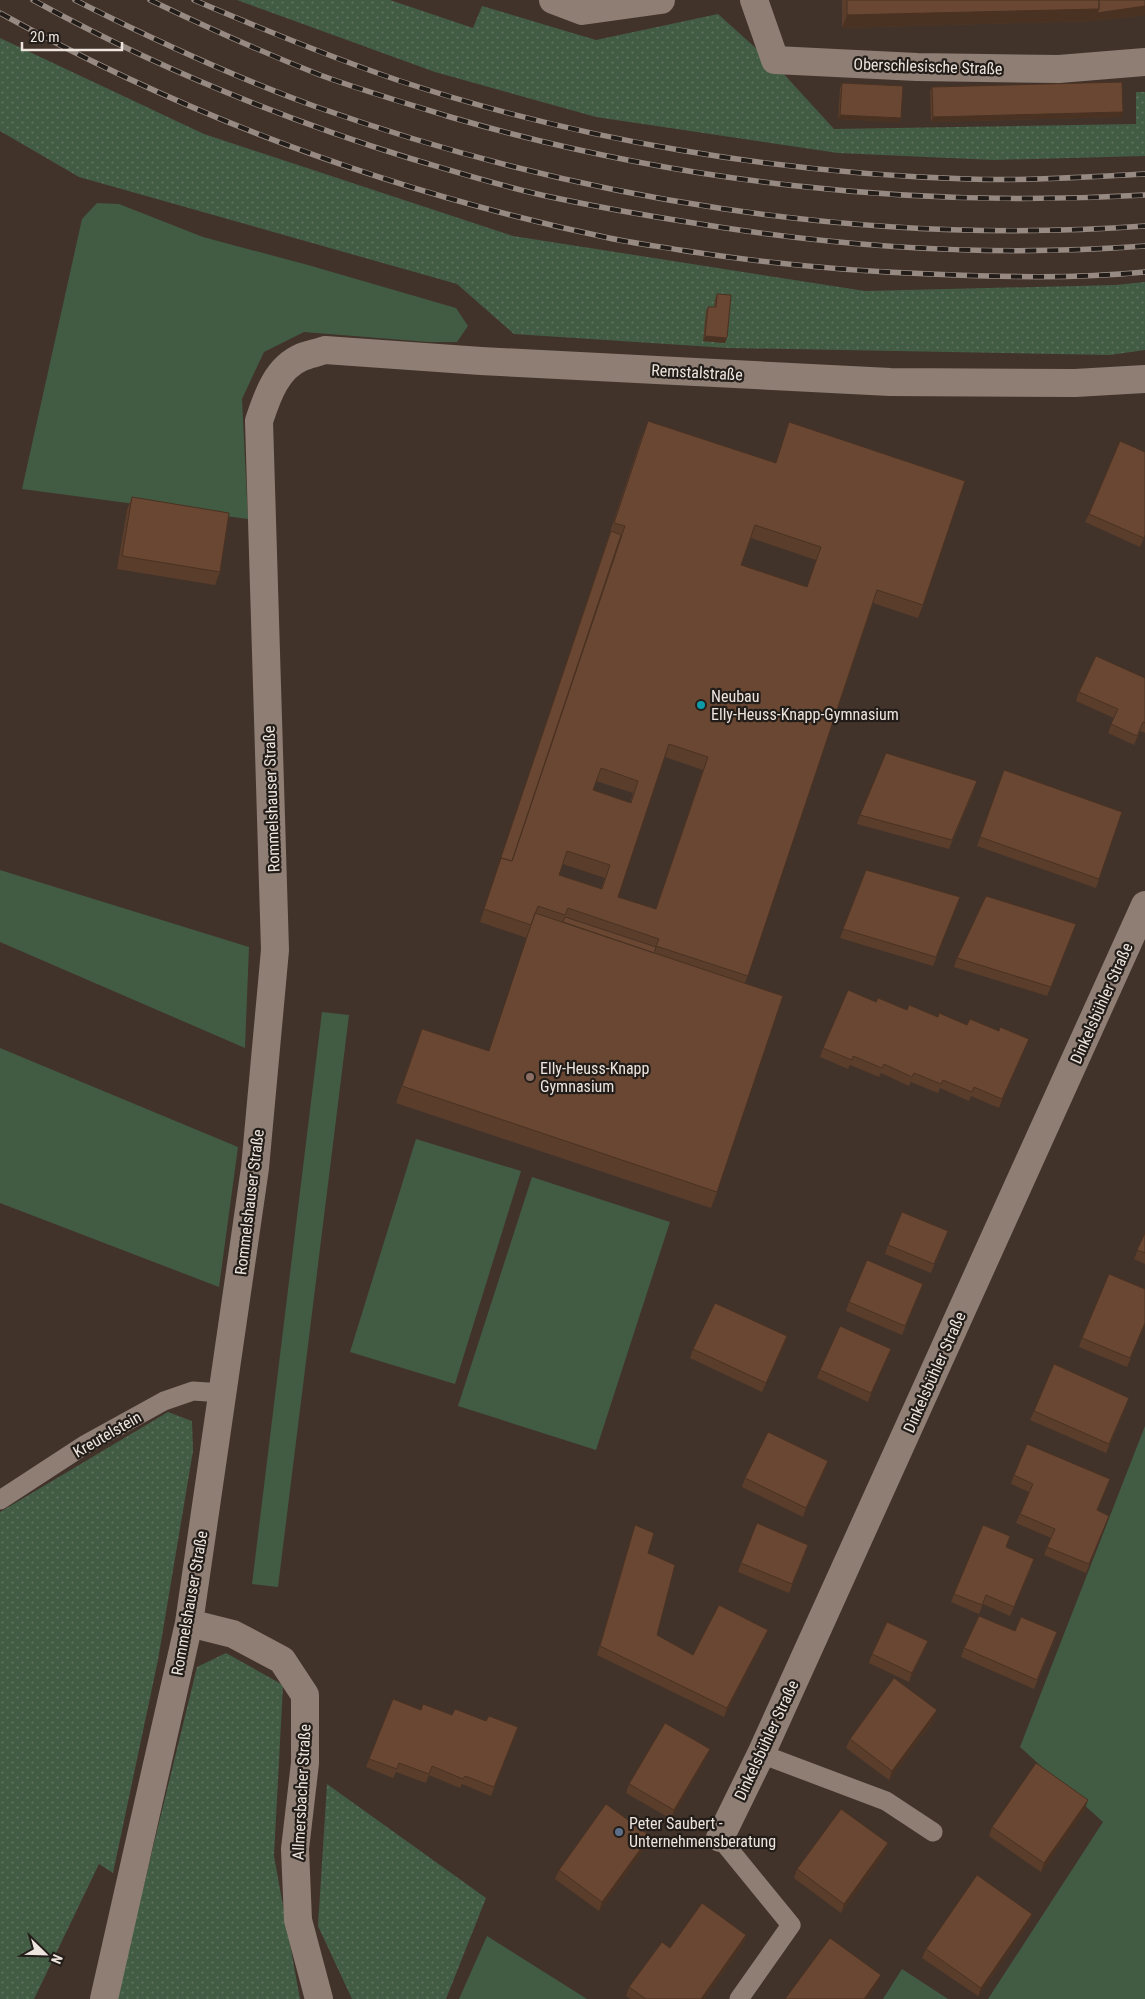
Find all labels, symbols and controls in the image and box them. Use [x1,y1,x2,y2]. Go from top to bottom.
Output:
scale bar [22,20,122,52]
text: 20 m [30,28,60,46]
street label: Oberschlesische Straße [853,54,1003,79]
street label: Remstalstraße [651,361,743,384]
place label: Neubau Elly-Heuss-Knapp-Gymnasium [711,687,899,724]
marker: Neubau Elly-Heuss-Knapp-Gymnasium [695,699,707,711]
street label: Rommelshauser Straße [259,725,284,873]
street label: Dinkelsbühler Straße [1066,940,1137,1067]
place label: Elly-Heuss-Knapp Gymnasium [540,1059,650,1096]
marker: Elly-Heuss-Knapp Gymnasium [524,1071,536,1083]
street label: Rommelshauser Straße [231,1128,268,1276]
street label: Dinkelsbühler Straße [899,1309,970,1436]
street label: Kreutelstein [70,1407,145,1462]
street label: Rommelshauser Straße [167,1529,212,1677]
street label: Dinkelsbühler Straße [730,1677,803,1803]
street label: Allmersbacher Straße [288,1724,315,1860]
place label: Peter Saubert - Unternehmensberatung [629,1814,776,1851]
marker: Peter Saubert - Unternehmensberatung [613,1826,625,1838]
north arrow [20,1929,70,1979]
text: N [48,1952,66,1966]

